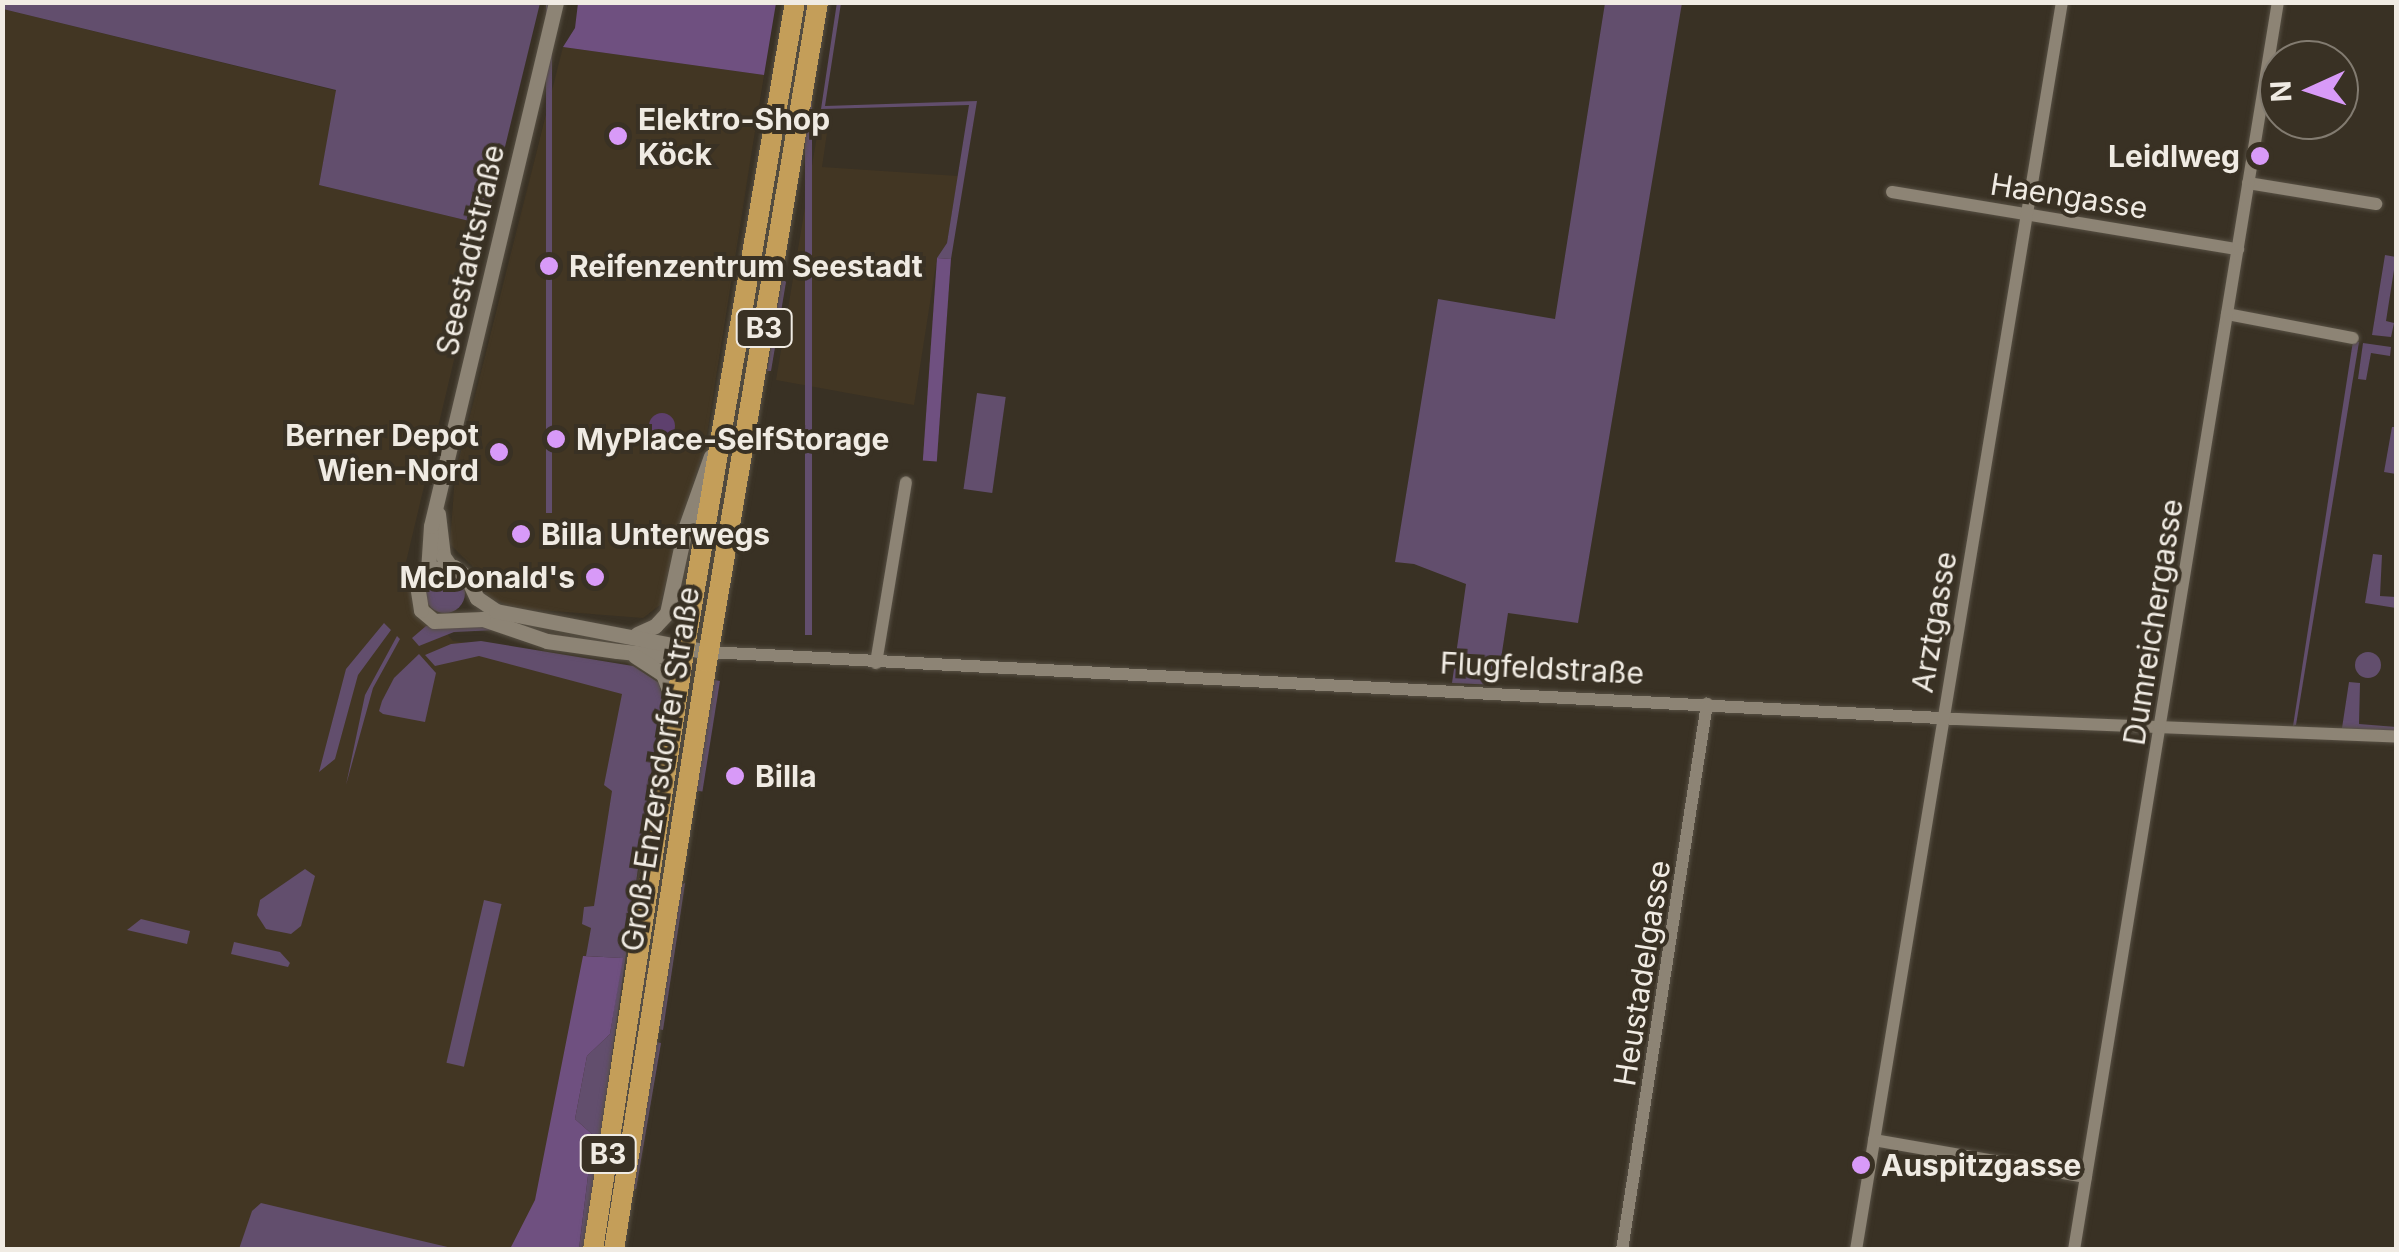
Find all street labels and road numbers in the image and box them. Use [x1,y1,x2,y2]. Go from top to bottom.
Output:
street label: Seestadtstraße [428,141,512,359]
street label: Haengasse [1988,166,2150,226]
road number: B3 [734,305,794,351]
street label: Dumreichergasse [2116,496,2190,748]
street label: Arztgasse [1904,549,1964,695]
street label: Groß-Enzersdorfer Straße [613,584,707,954]
street label: Flugfeldstraße [1439,645,1645,691]
street label: Heustadelgasse [1606,858,1678,1088]
road number: B3 [578,1131,638,1177]

